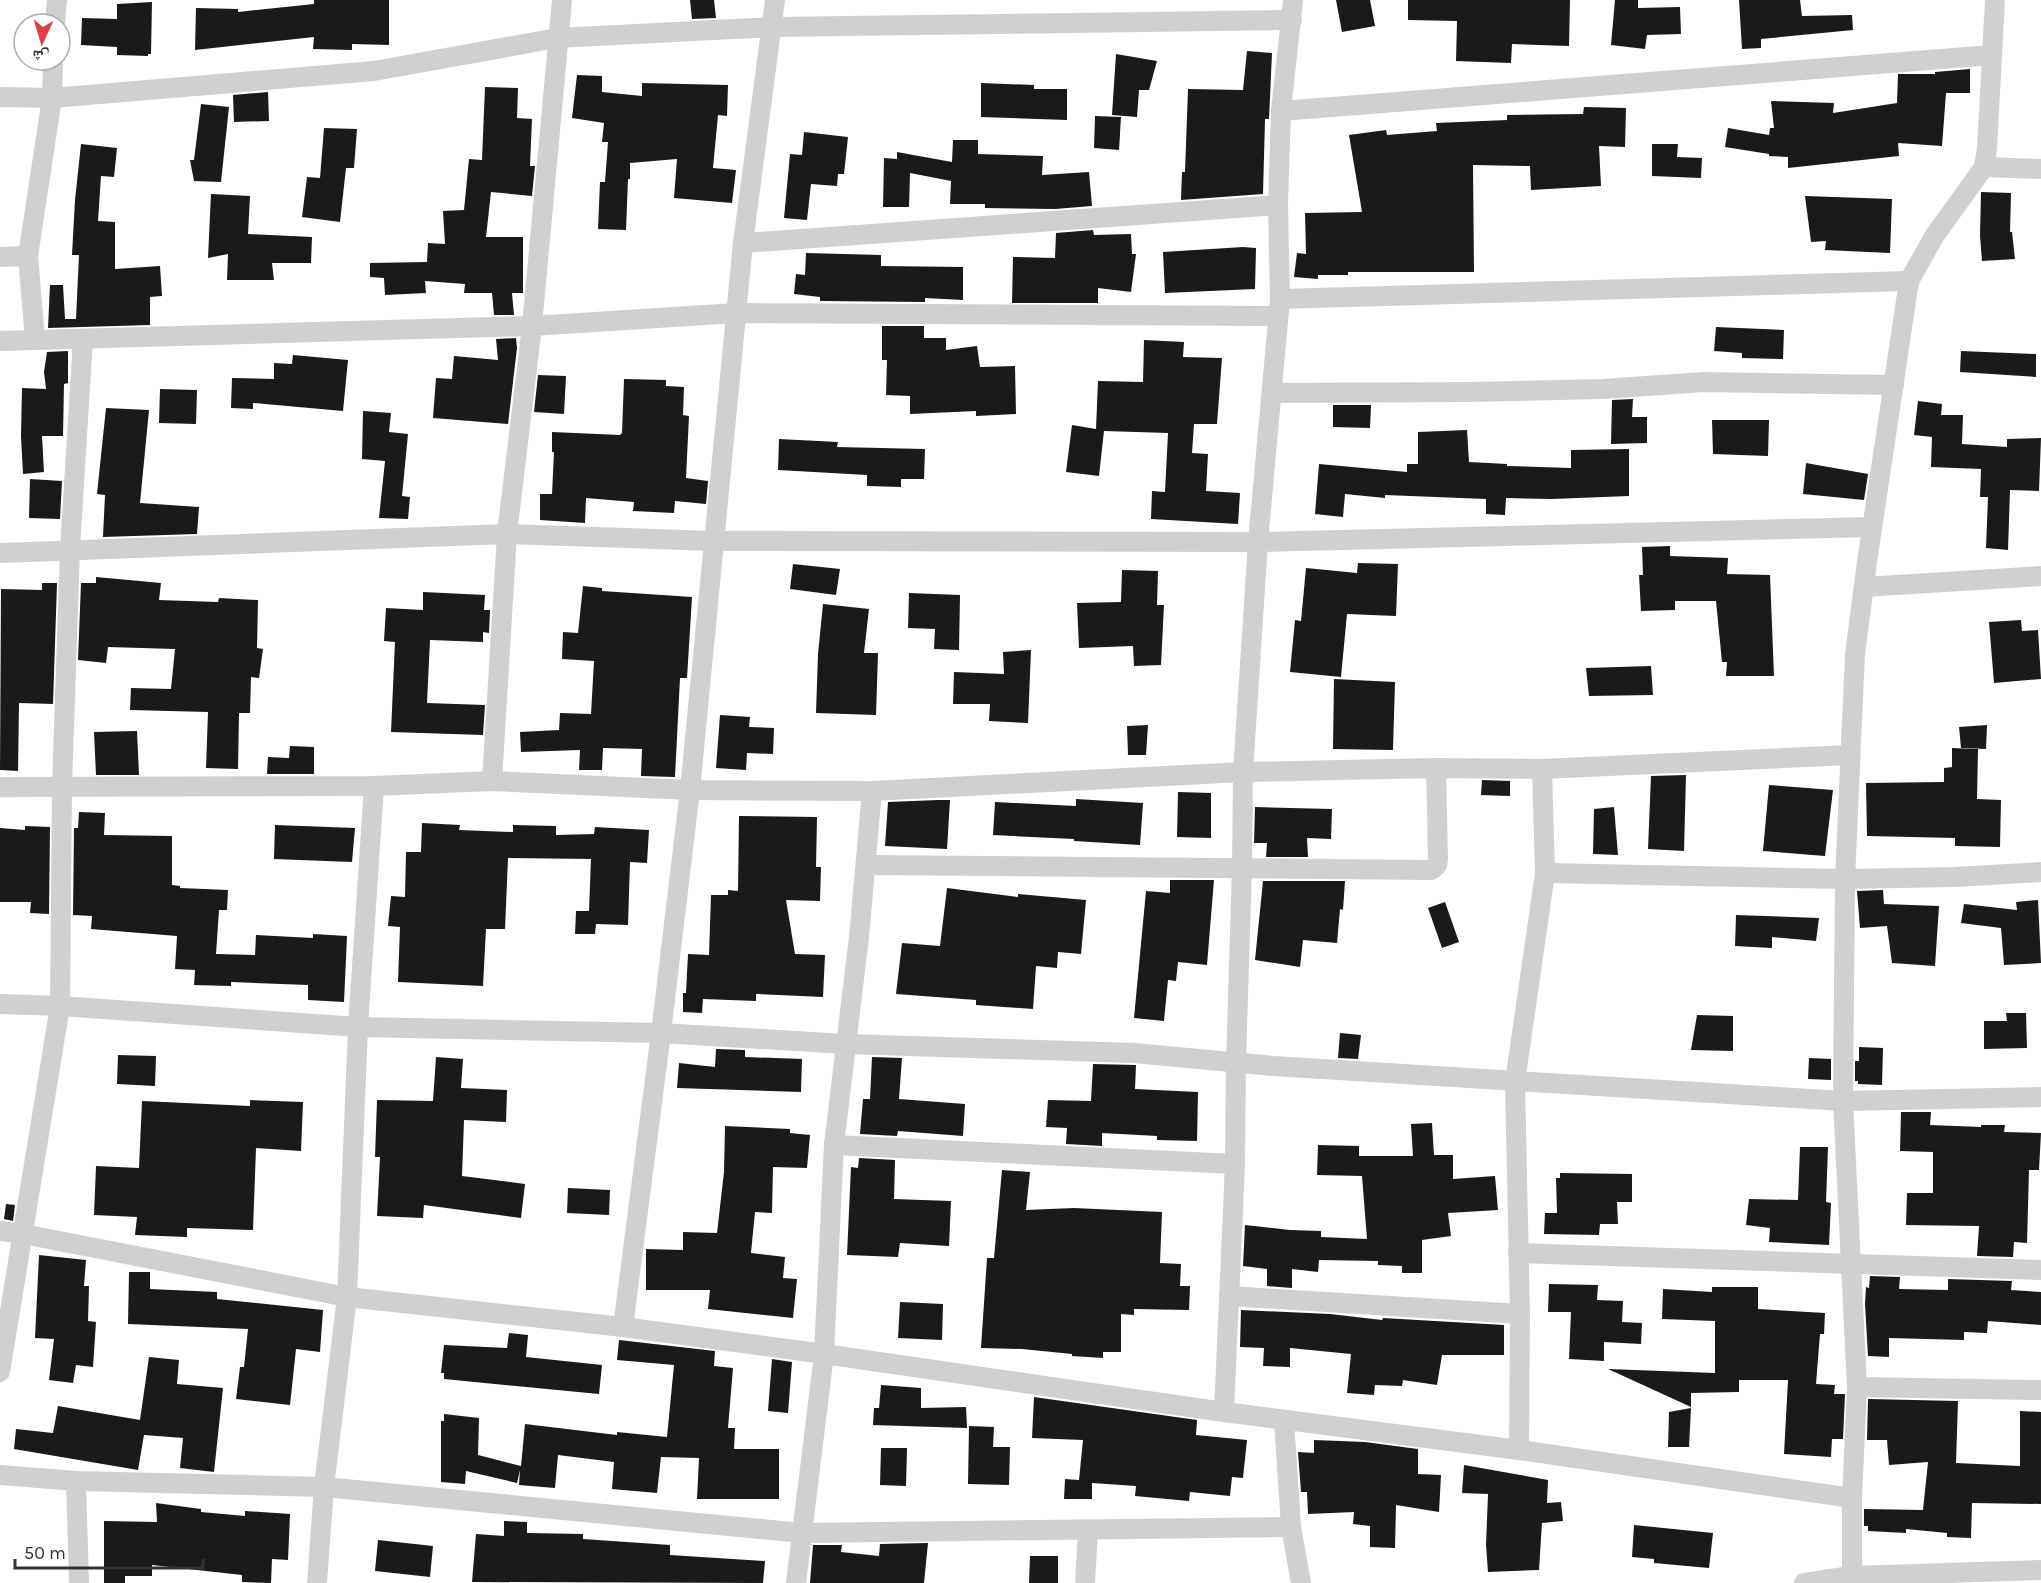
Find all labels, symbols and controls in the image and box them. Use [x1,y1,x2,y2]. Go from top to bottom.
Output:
north arrow [12,12,72,72]
text: ش [32,46,50,67]
scale bar [15,1532,202,1570]
text: 50 m [24,1542,66,1564]

